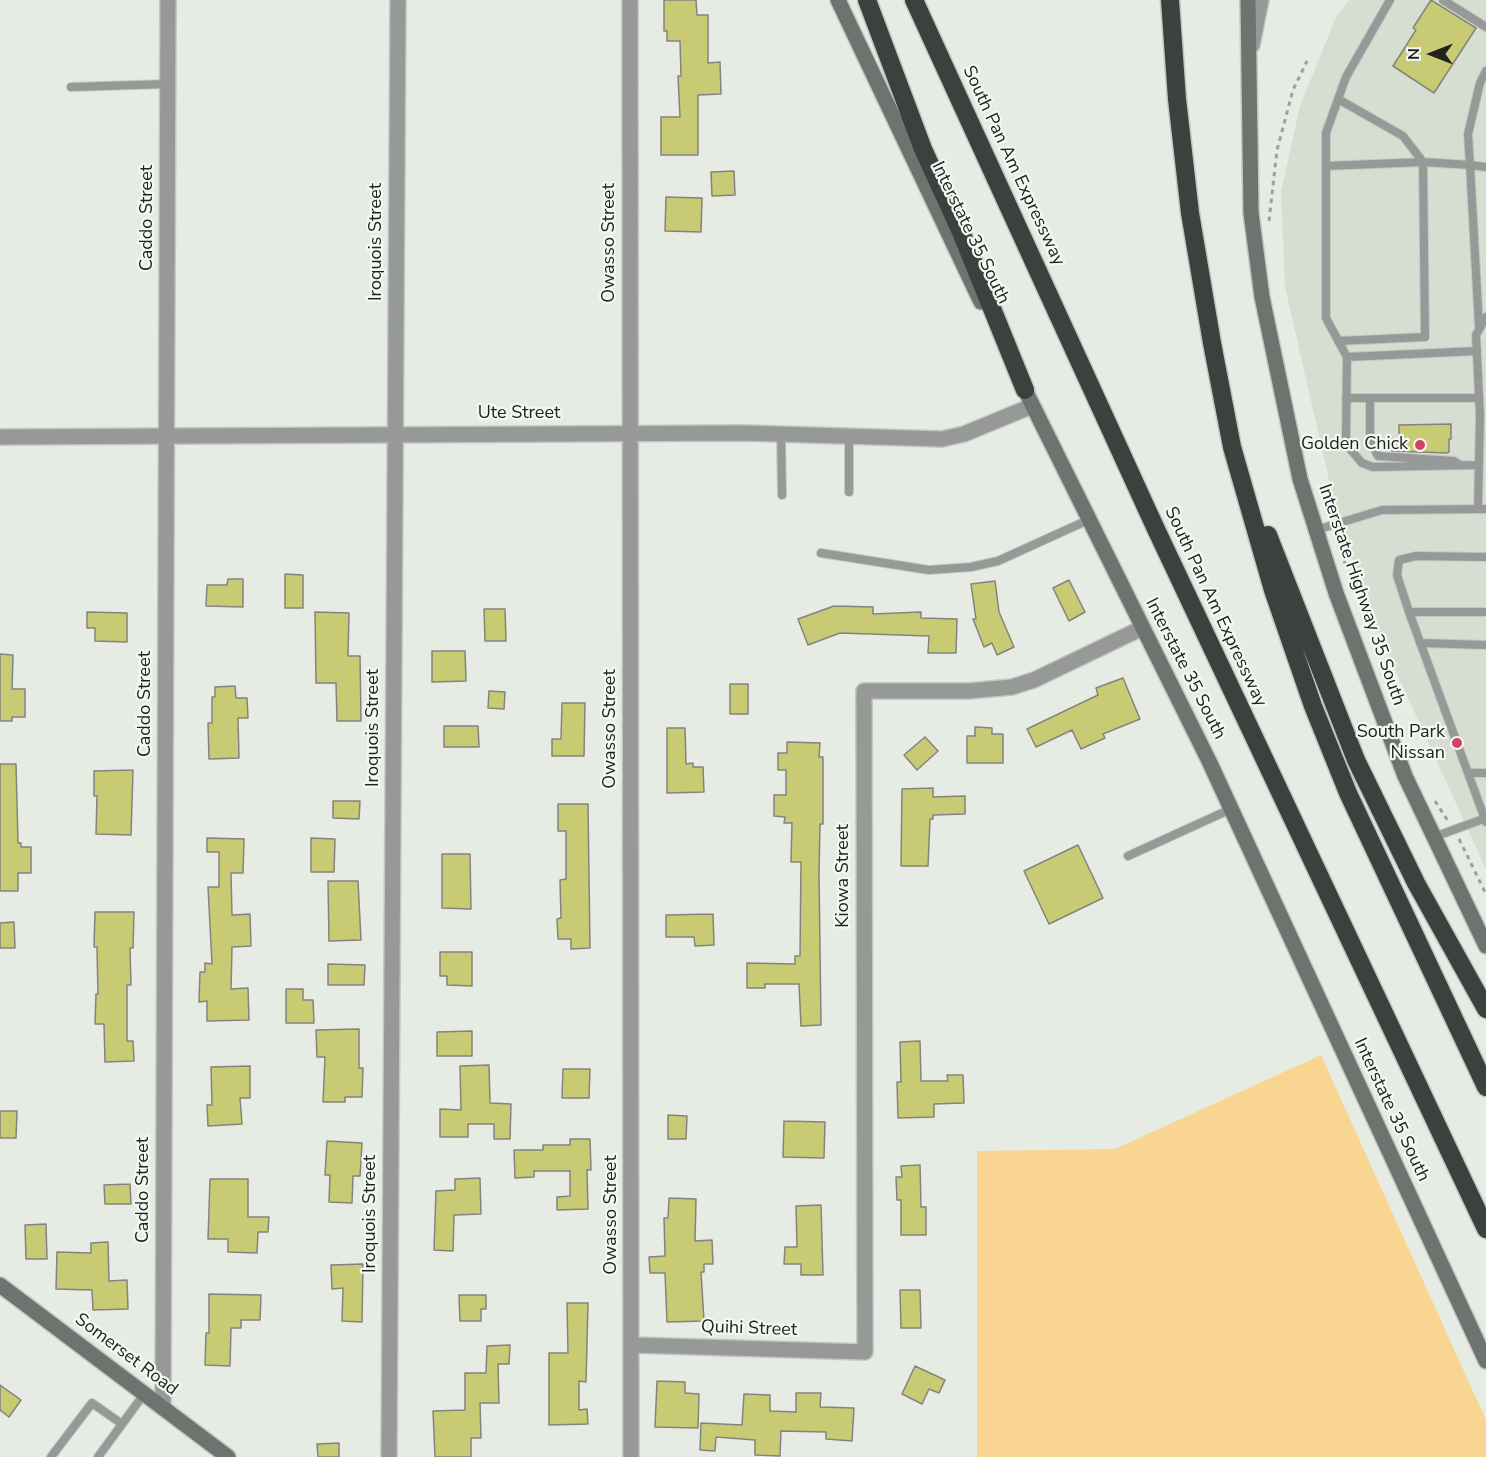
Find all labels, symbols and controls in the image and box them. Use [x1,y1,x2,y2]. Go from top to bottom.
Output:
north arrow [1402,24,1462,84]
text: N [1403,48,1425,60]
street label: South Pan Am Expressway [957,63,1069,269]
street label: Interstate 35 South [926,158,1014,308]
street label: Caddo Street [137,165,159,271]
street label: Iroquois Street [366,183,388,301]
street label: Owasso Street [599,183,621,303]
street label: Ute Street [478,403,560,425]
place label: Golden Chick [1301,434,1408,456]
marker: Golden Chick [1413,438,1427,452]
street label: Interstate Highway 35 South [1313,482,1409,708]
street label: South Pan Am Expressway [1159,504,1271,710]
street label: Interstate 35 South [1140,595,1230,743]
street label: Caddo Street [135,651,157,757]
street label: Iroquois Street [363,669,385,787]
street label: Owasso Street [600,669,622,789]
place label: South Park Nissan [1357,722,1445,764]
marker: South Park Nissan [1450,736,1464,750]
street label: Kiowa Street [833,824,855,928]
street label: Interstate 35 South [1348,1035,1434,1185]
street label: Caddo Street [133,1137,155,1243]
street label: Iroquois Street [360,1155,382,1273]
street label: Owasso Street [601,1155,623,1275]
street label: Somerset Road [70,1309,182,1401]
street label: Quihi Street [701,1317,797,1341]

